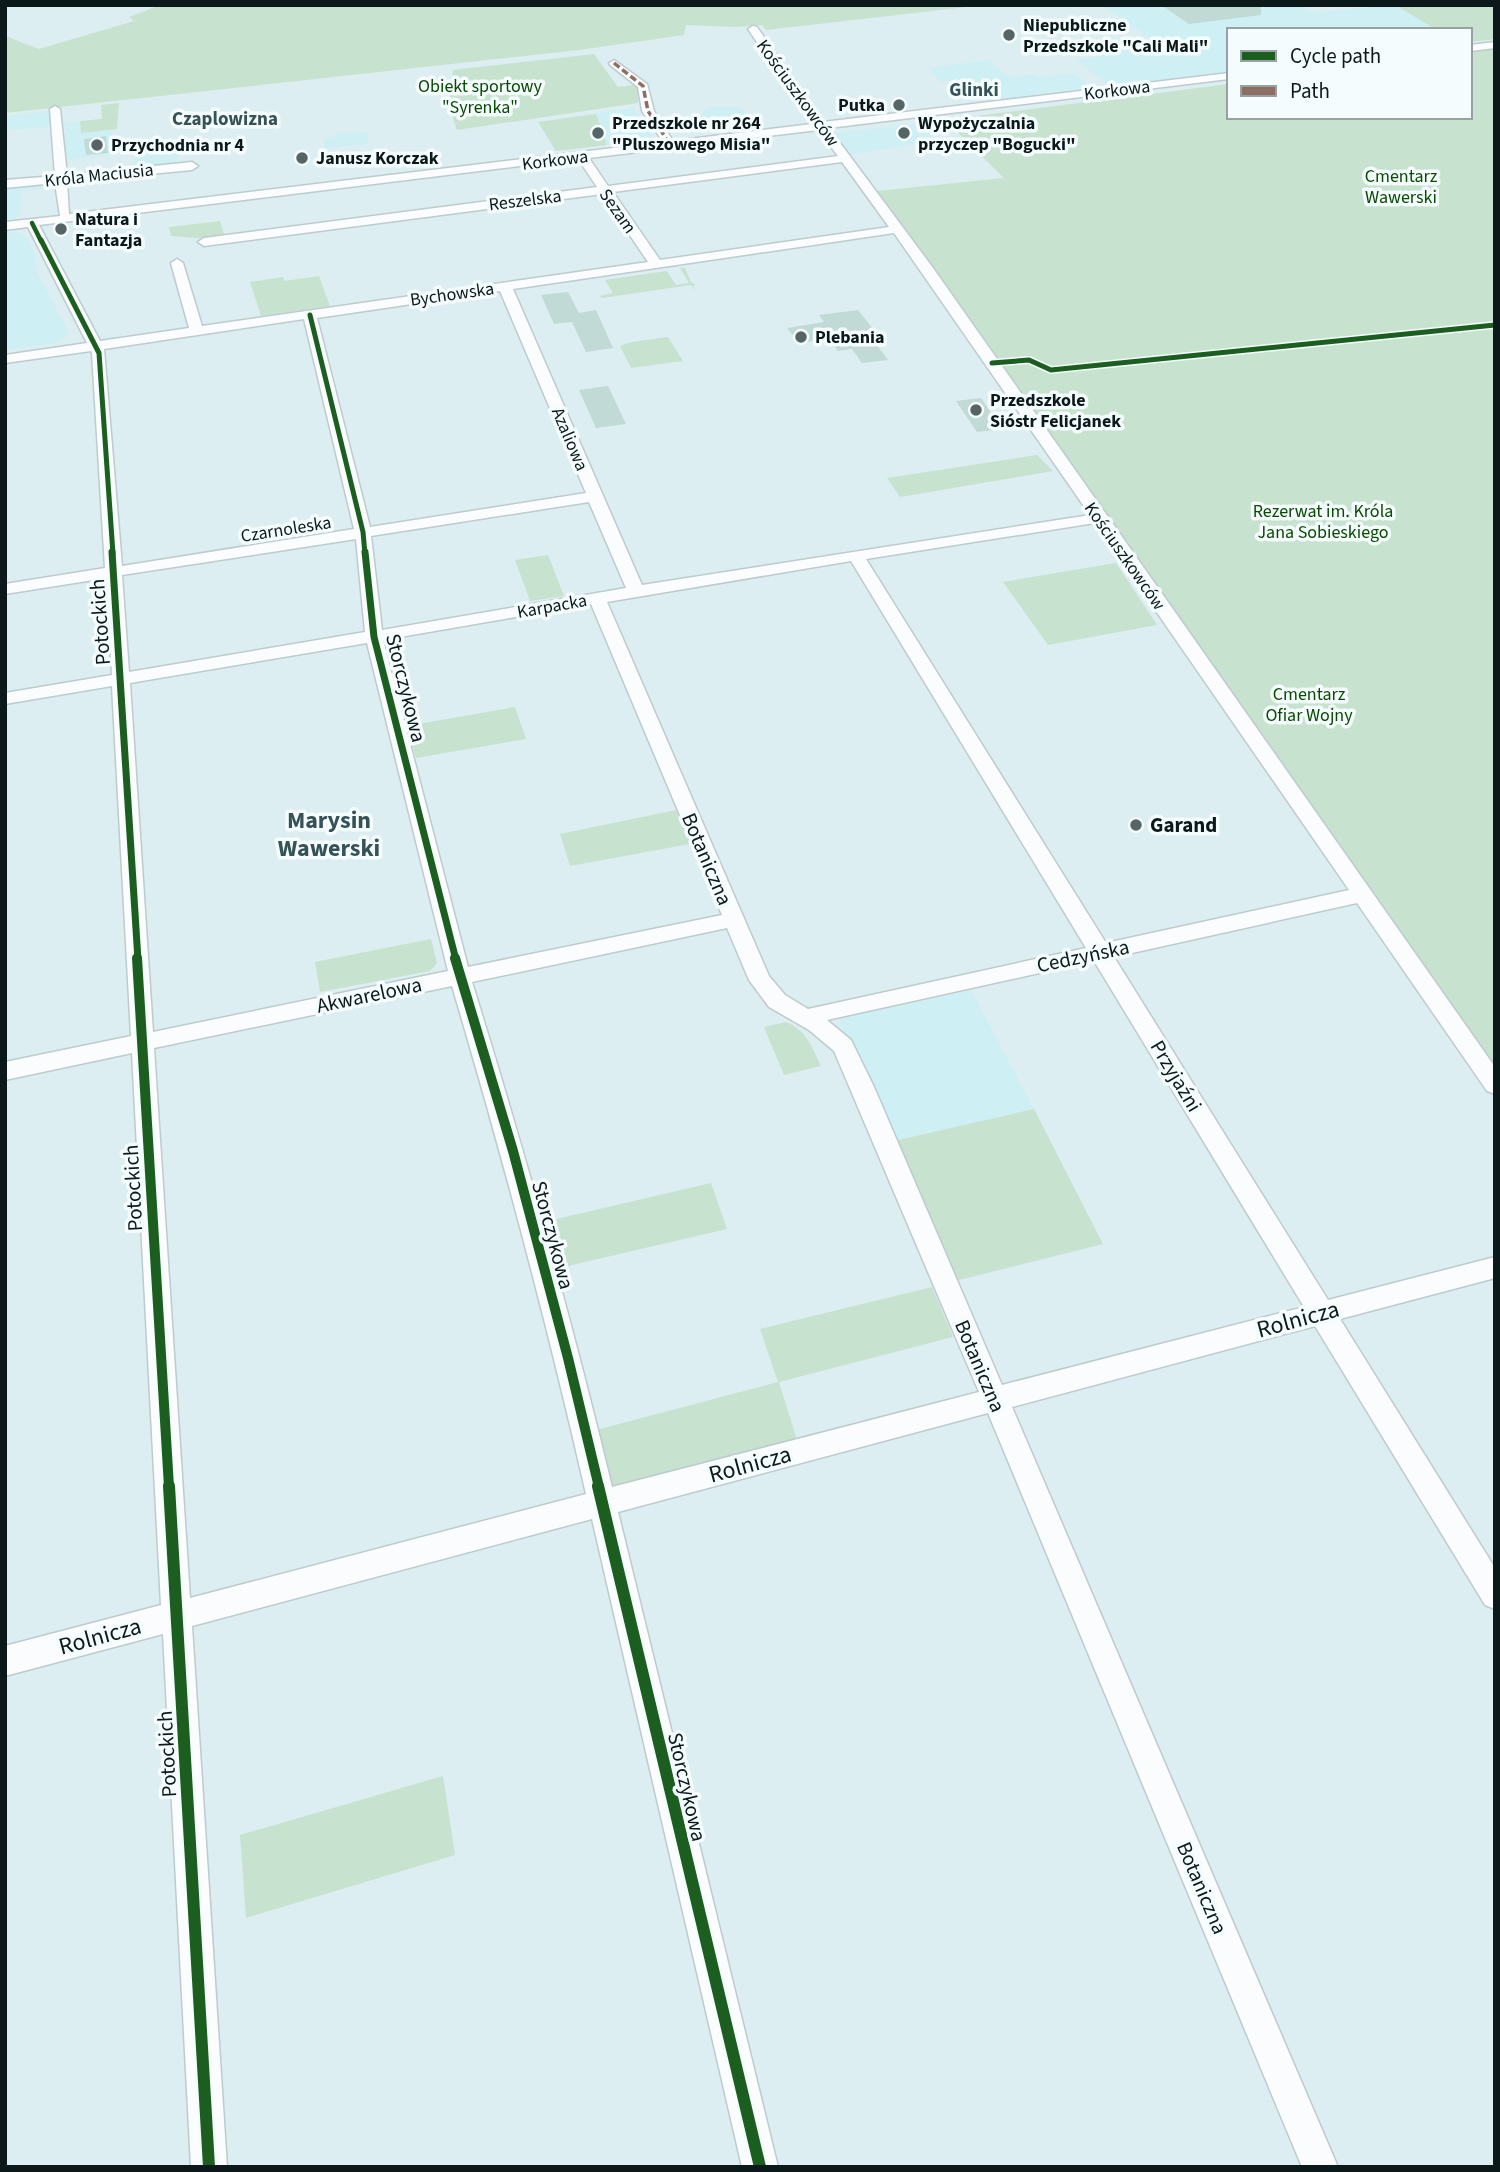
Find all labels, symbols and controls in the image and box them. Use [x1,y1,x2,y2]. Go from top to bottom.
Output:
place label: Niepubliczne Przedszkole "Cali Mali" [1023,13,1208,59]
marker: Niepubliczne Przedszkole "Cali Mali" [1001,27,1017,43]
legend [1227,28,1472,119]
street label: Kościuszkowców [750,35,845,152]
text: Cycle path [1290,41,1381,71]
park label: Obiekt sportowy "Syrenka" [418,74,543,120]
street label: Korkowa [1083,74,1152,107]
text: Path [1290,76,1330,106]
district label: Glinki [949,77,999,104]
place label: Putka [838,93,885,118]
marker: Putka [891,97,907,113]
district label: Czaplowizna [172,106,278,133]
place label: Przedszkole nr 264 "Pluszowego Misia" [612,111,770,157]
place label: Wypożyczalnia przyczep "Bogucki" [918,111,1076,157]
marker: Przedszkole nr 264 "Pluszowego Misia" [590,125,606,141]
marker: Wypożyczalnia przyczep "Bogucki" [896,125,912,141]
place label: Przychodnia nr 4 [111,133,245,158]
marker: Przychodnia nr 4 [89,137,105,153]
street label: Korkowa [521,144,590,177]
place label: Janusz Korczak [316,146,439,171]
marker: Janusz Korczak [294,150,310,166]
street label: Króla Maciusia [43,157,155,194]
park label: Cmentarz Wawerski [1365,164,1438,210]
street label: Reszelska [487,184,563,217]
street label: Sezam [593,184,642,239]
place label: Natura i Fantazja [75,207,142,253]
marker: Natura i Fantazja [53,221,69,237]
street label: Bychowska [408,276,496,313]
place label: Plebania [815,325,885,350]
marker: Plebania [793,329,809,345]
place label: Przedszkole Sióstr Felicjanek [990,388,1121,434]
marker: Przedszkole Sióstr Felicjanek [968,402,984,418]
street label: Azaliowa [545,404,594,475]
street label: Kościuszkowców [1078,497,1171,615]
park label: Rezerwat im. Króla Jana Sobieskiego [1253,499,1393,545]
street label: Czarnoleska [239,510,333,549]
street label: Potockich [82,578,118,666]
street label: Karpacka [515,588,589,625]
street label: Storczykowa [378,631,434,745]
park label: Cmentarz Ofiar Wojny [1265,682,1353,728]
district label: Marysin Wawerski [278,803,380,866]
street label: Botaniczna [674,808,740,910]
place label: Garand [1150,810,1217,840]
marker: Garand [1128,817,1144,833]
street label: Cedzyńska [1034,932,1132,980]
street label: Akwarelowa [314,969,424,1021]
street label: Przyjaźni [1143,1034,1209,1118]
street label: Potockich [116,1144,150,1232]
street label: Storczykowa [524,1178,582,1292]
street label: Rolnicza [1253,1292,1343,1347]
street label: Botaniczna [947,1315,1013,1417]
street label: Rolnicza [705,1437,795,1492]
street label: Rolnicza [55,1609,145,1664]
street label: Potockich [150,1710,184,1798]
street label: Storczykowa [660,1730,714,1844]
street label: Botaniczna [1169,1837,1235,1939]

